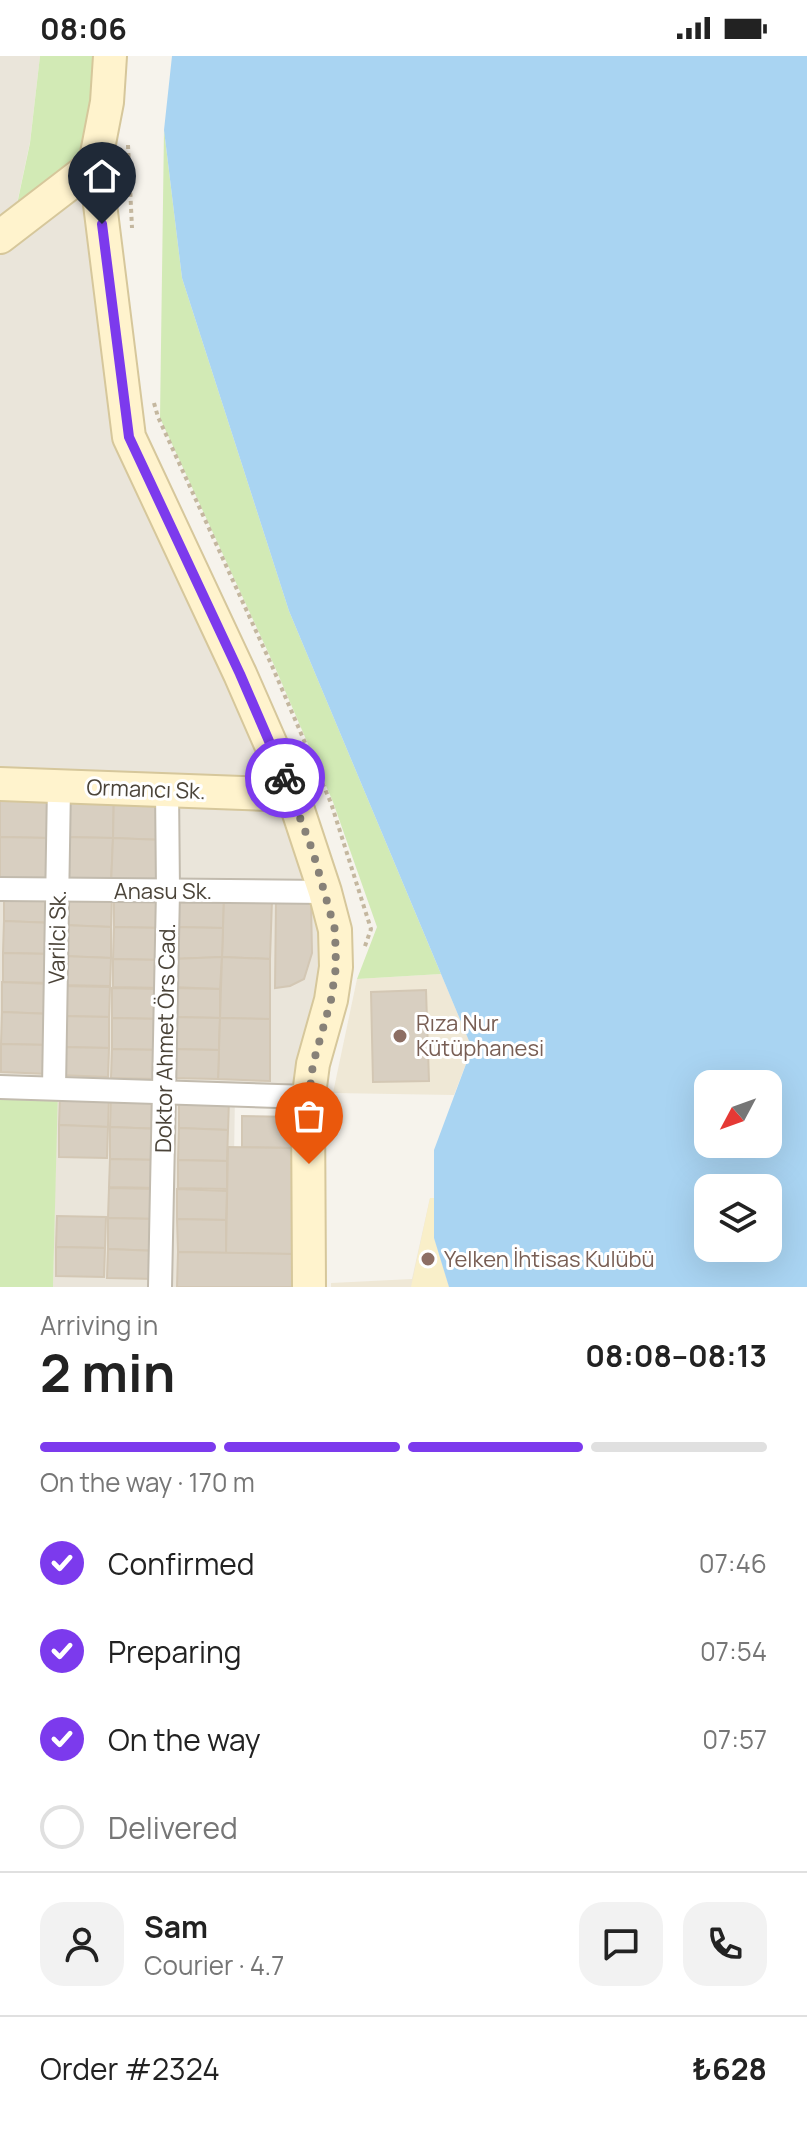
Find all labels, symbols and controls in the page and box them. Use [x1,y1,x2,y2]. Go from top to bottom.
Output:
text: 08:06 [40,8,127,49]
pin [68,142,136,224]
icon: home [80,154,124,198]
courier [245,738,325,818]
icon: bike [263,756,307,800]
street label: Ormancı Sk. [86,772,206,806]
street label: Anasu Sk. [114,876,212,906]
street label: Varilci Sk. [41,890,73,984]
street label: Doktor Ahmet Örs Cad. [148,923,182,1153]
place label: Rıza Nur Kütüphanesi [416,1008,544,1063]
marker: Rıza Nur Kütüphanesi [391,1027,409,1045]
north arrow [694,1070,782,1158]
map controls [694,1070,782,1262]
pin [275,1082,343,1164]
icon: bag [287,1094,331,1138]
button: layers [694,1174,782,1262]
place label: Yelken İhtisas Kulübü [444,1244,655,1274]
marker: Yelken İhtisas Kulübü [419,1250,437,1268]
text: Arriving in [40,1307,158,1343]
text: 08:08–08:13 [585,1335,767,1376]
text: 2 min [40,1337,175,1408]
text: On the way · 170 m [40,1464,255,1500]
icon: check [40,1541,84,1585]
text: Confirmed [108,1543,255,1584]
text: 07:46 [699,1545,767,1581]
icon: check [40,1629,84,1673]
text: Preparing [108,1631,242,1672]
text: 07:54 [700,1633,767,1669]
icon: check [40,1717,84,1761]
text: On the way [108,1719,261,1760]
text: 07:57 [702,1721,767,1757]
text: Delivered [108,1807,238,1848]
button: person [40,1902,124,1986]
button: chat [579,1902,663,1986]
button: phone [683,1902,767,1986]
text: Sam [144,1906,208,1947]
text: Courier · 4.7 [144,1947,284,1983]
text: Order #2324 [40,2048,220,2089]
text: ₺628 [692,2048,767,2089]

